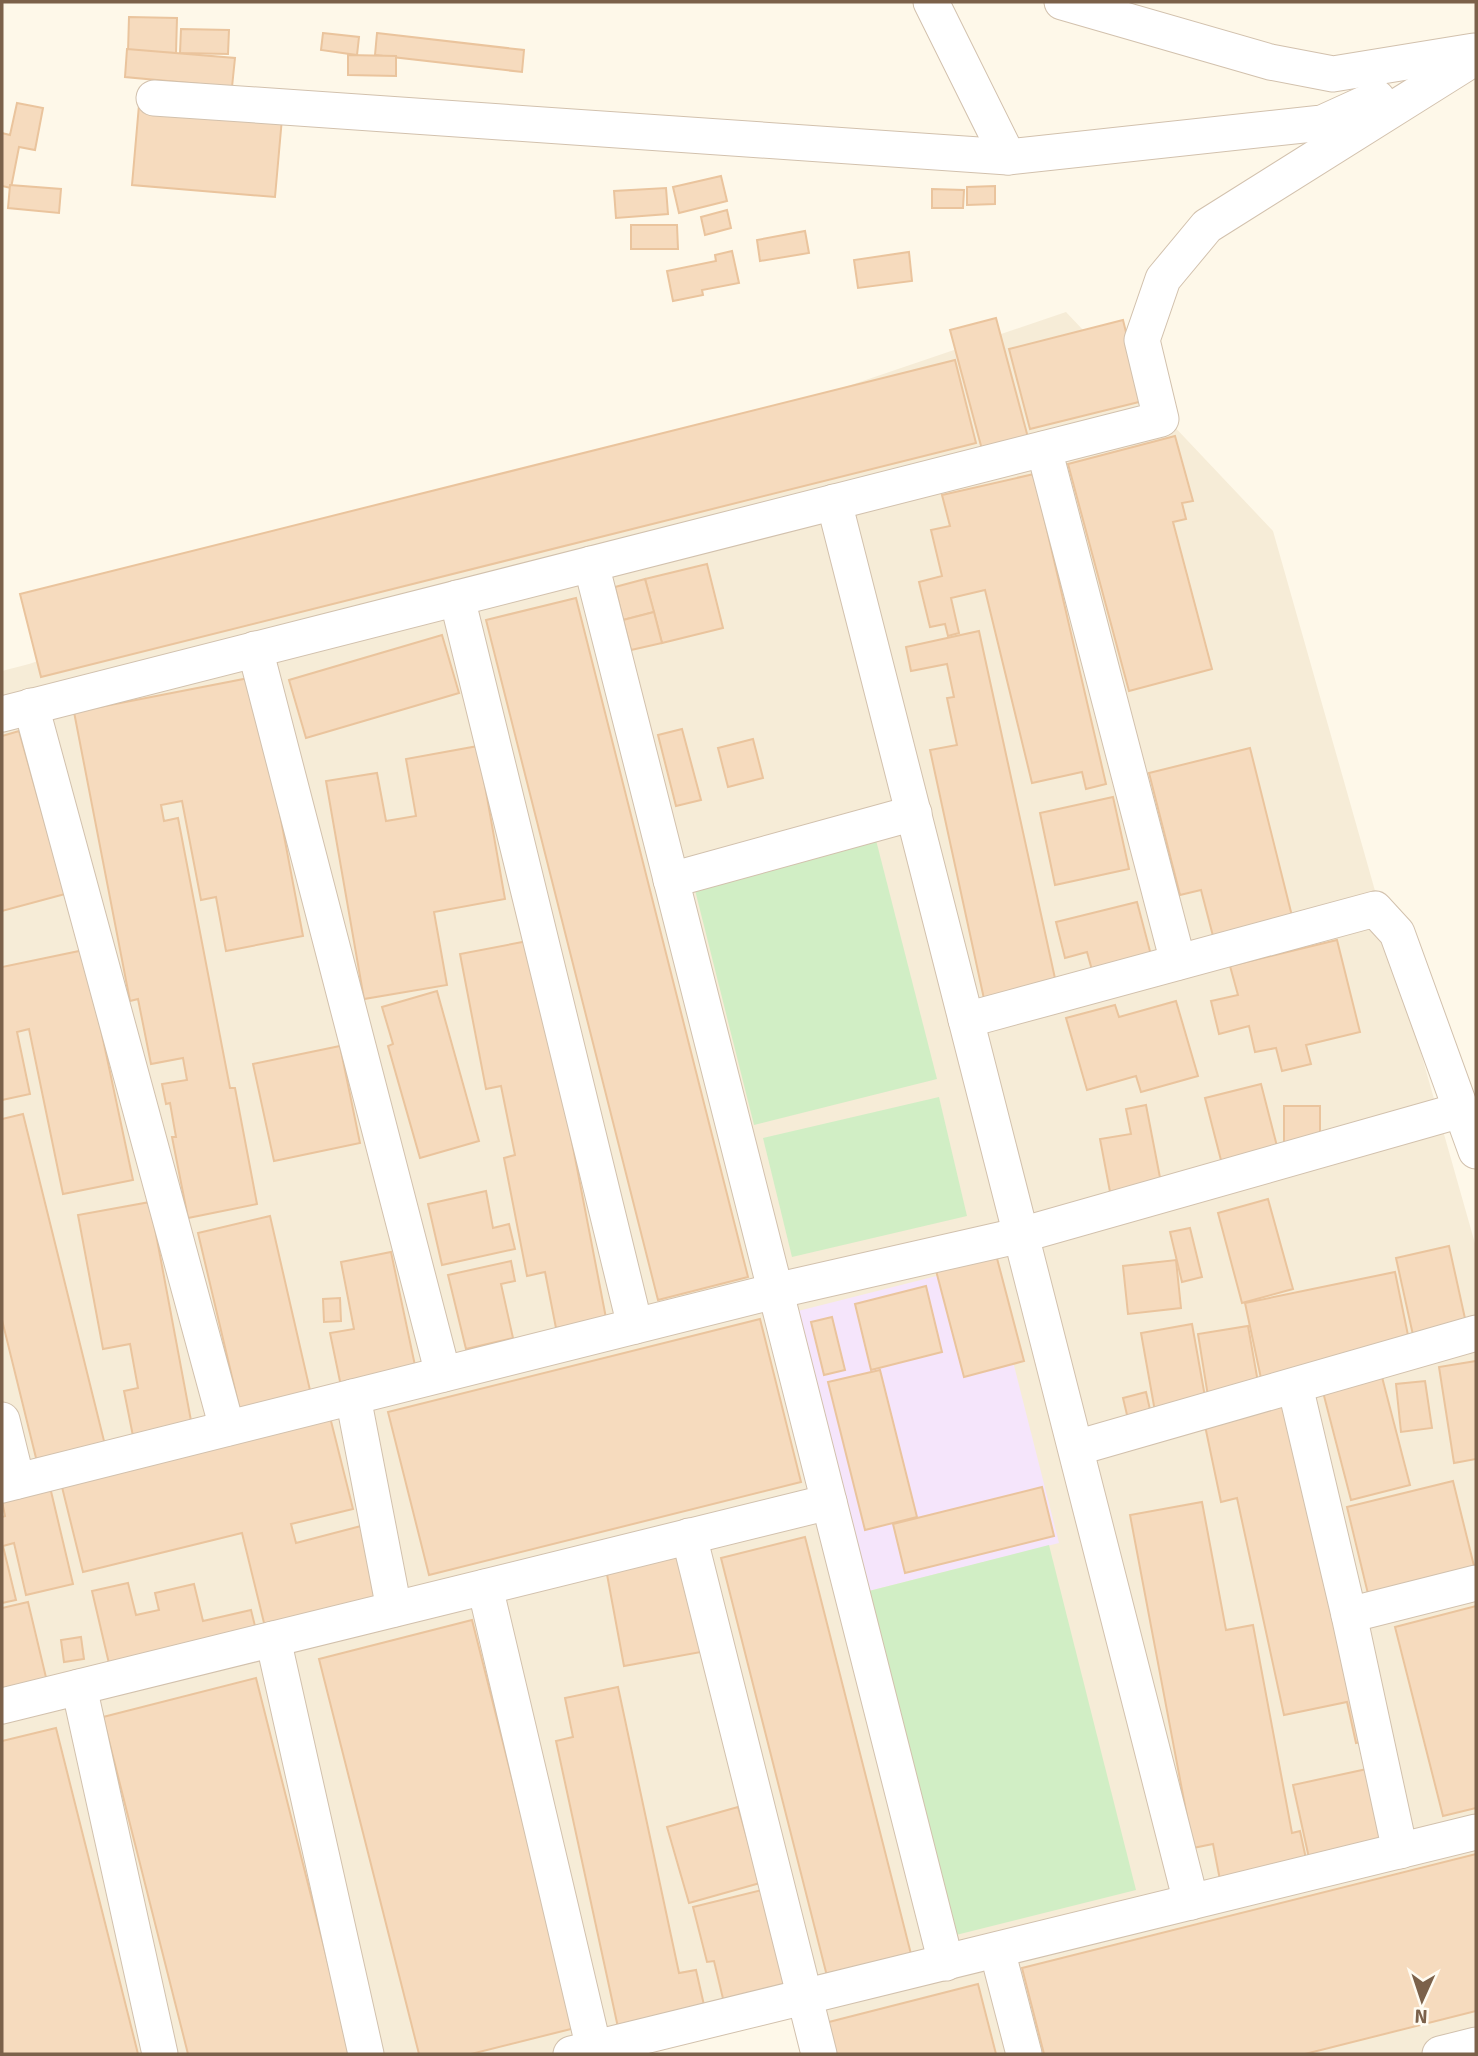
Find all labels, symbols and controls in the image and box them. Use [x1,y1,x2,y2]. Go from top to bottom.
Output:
north arrow [1387,1965,1457,2035]
text: N [1414,2004,1428,2028]

